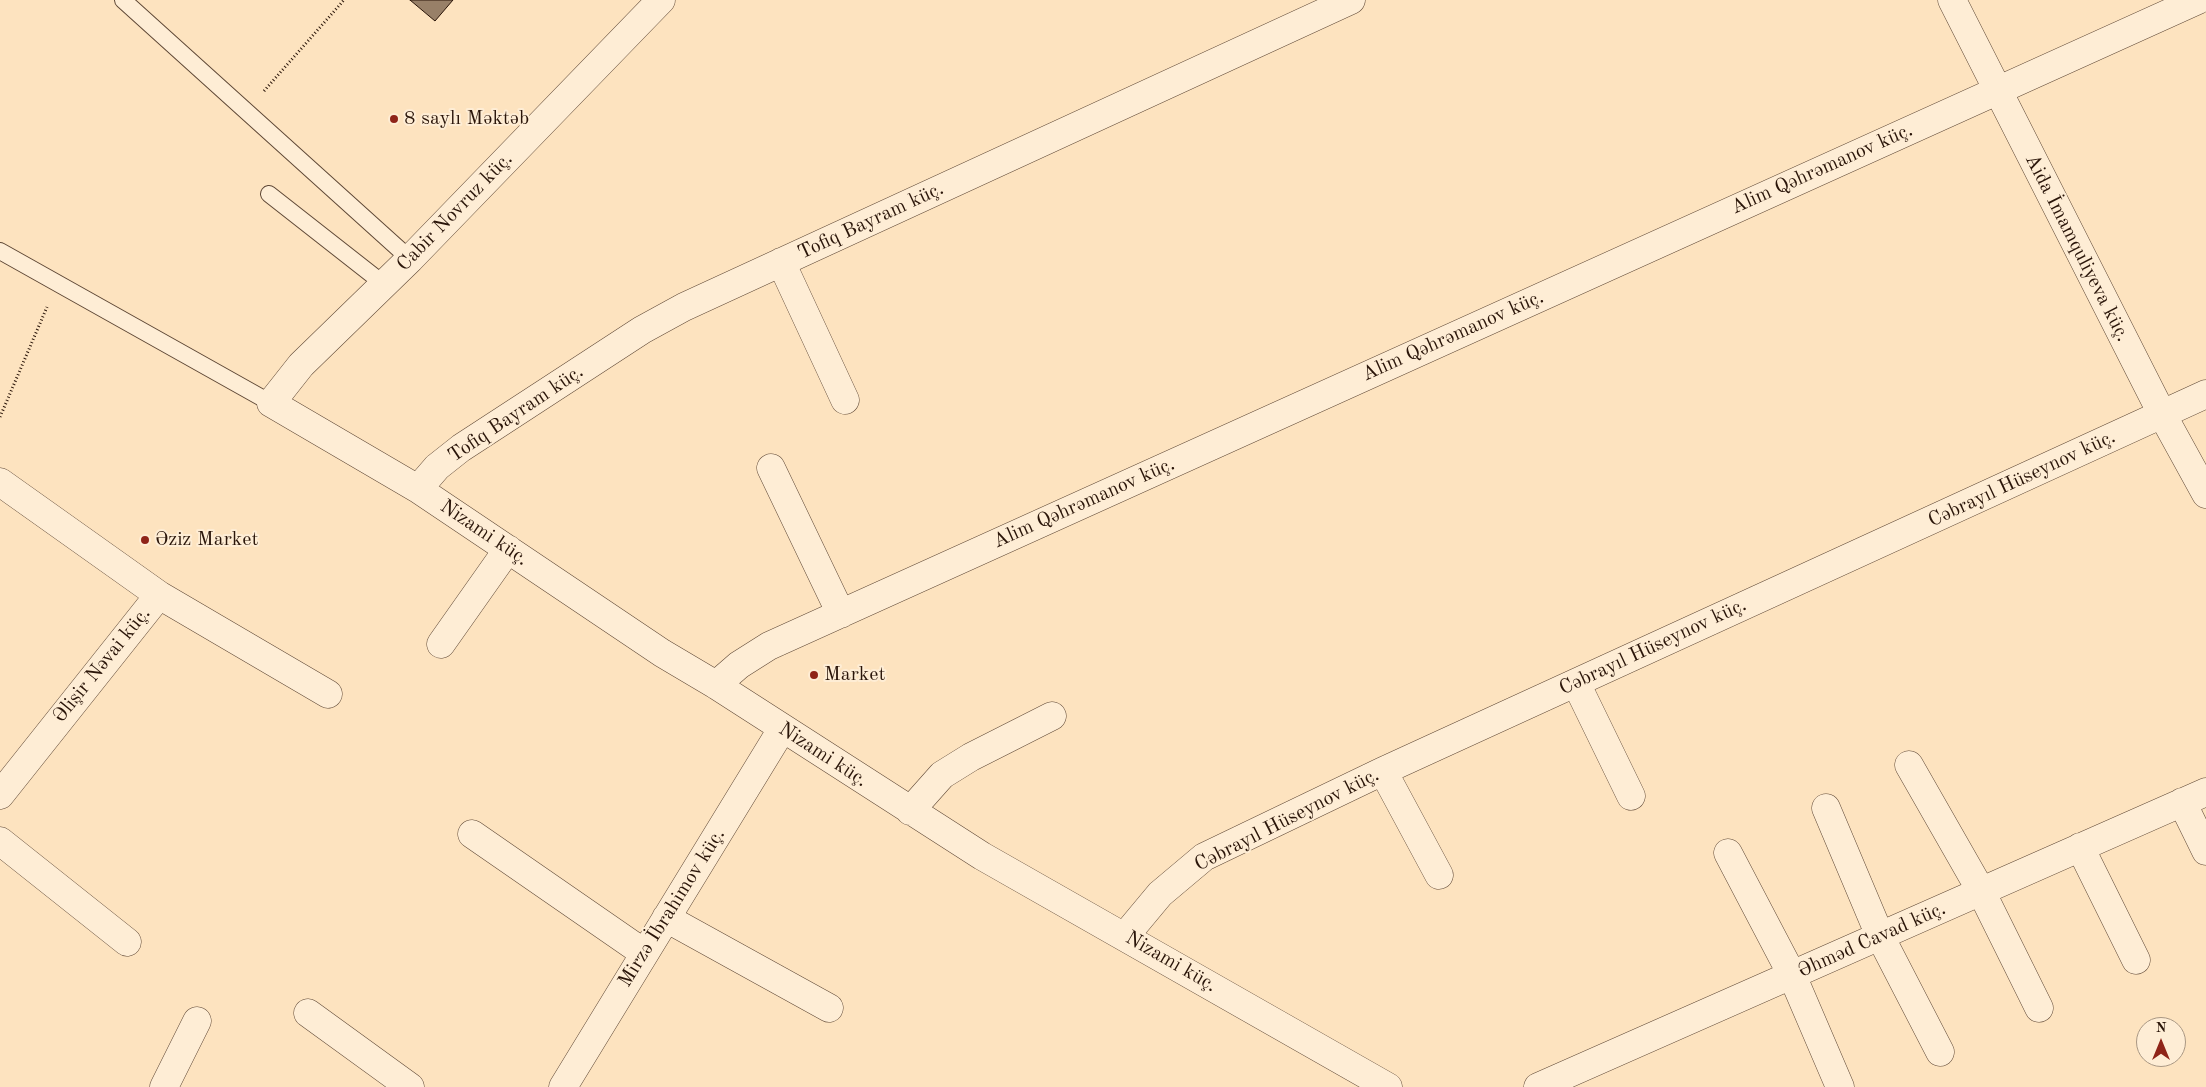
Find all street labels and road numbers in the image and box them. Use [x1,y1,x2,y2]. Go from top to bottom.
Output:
street label: Alim Qəhrəmanov küç. [1727,118,1917,220]
street label: Cabir Novruz küç. [392,147,518,277]
street label: Aida İmamquliyeva küç. [2019,150,2135,346]
street label: Tofiq Bayram küç. [794,177,948,265]
street label: Alim Qəhrəmanov küç. [1358,285,1548,387]
street label: Tofiq Bayram küç. [444,360,588,468]
street label: Cəbrayıl Hüseynov küç. [1924,425,2120,533]
street label: Alim Qəhrəmanov küç. [989,452,1179,554]
street label: Nizami küç. [435,495,533,571]
street label: Cəbrayıl Hüseynov küç. [1555,593,1751,701]
street label: Əlişir Nəvai küç. [48,602,156,728]
street label: Nizami küç. [774,717,872,793]
street label: Cəbrayıl Hüseynov küç. [1191,763,1383,877]
street label: Mirzə İbrahimov küç. [613,824,731,992]
street label: Əhməd Cavad küç. [1794,897,1950,983]
street label: Nizami küç. [1121,926,1221,998]

